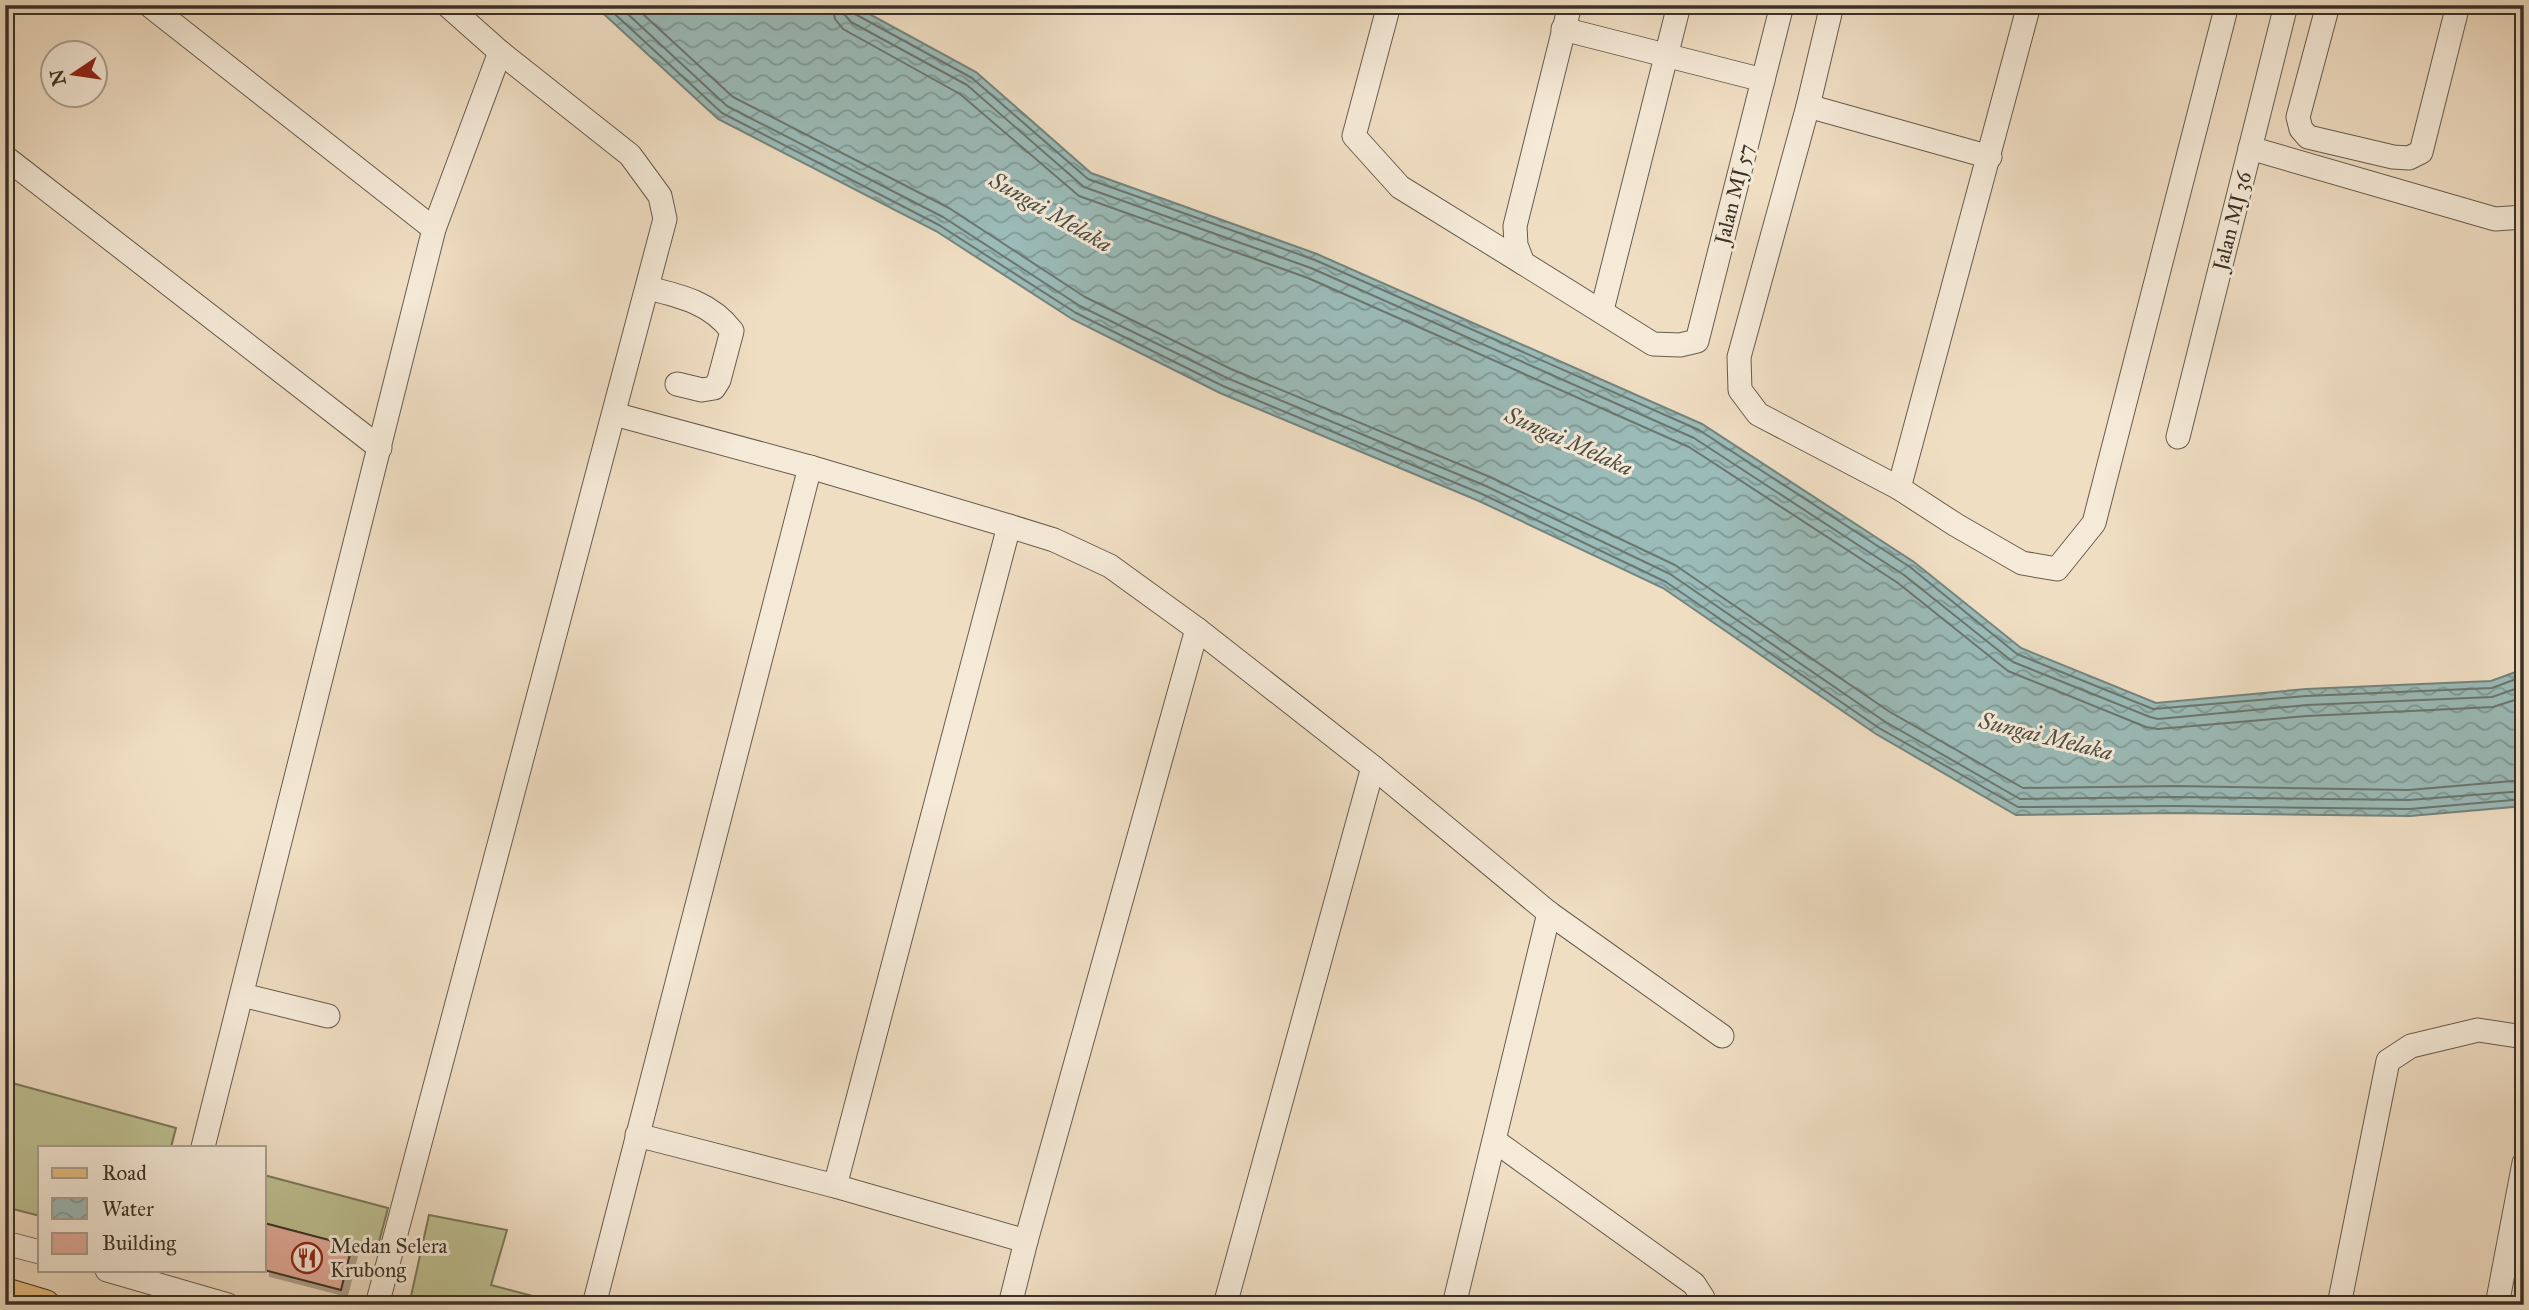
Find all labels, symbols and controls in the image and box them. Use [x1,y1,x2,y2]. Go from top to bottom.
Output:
north arrow [38,38,108,108]
text: N [45,67,71,88]
street label: Jalan MJ 57 [1708,141,1759,249]
water label: Sungai Melaka [984,165,1117,258]
street label: Jalan MJ 36 [2207,168,2257,275]
water label: Sungai Melaka [1500,400,1637,482]
water label: Sungai Melaka [1975,706,2116,766]
legend [38,1146,266,1272]
text: Road [102,1160,147,1186]
text: Water [102,1196,154,1222]
text: Building [102,1230,176,1256]
place label: Medan Selera Krubong [330,1233,448,1283]
restaurant icon: Medan Selera Krubong [290,1241,324,1275]

